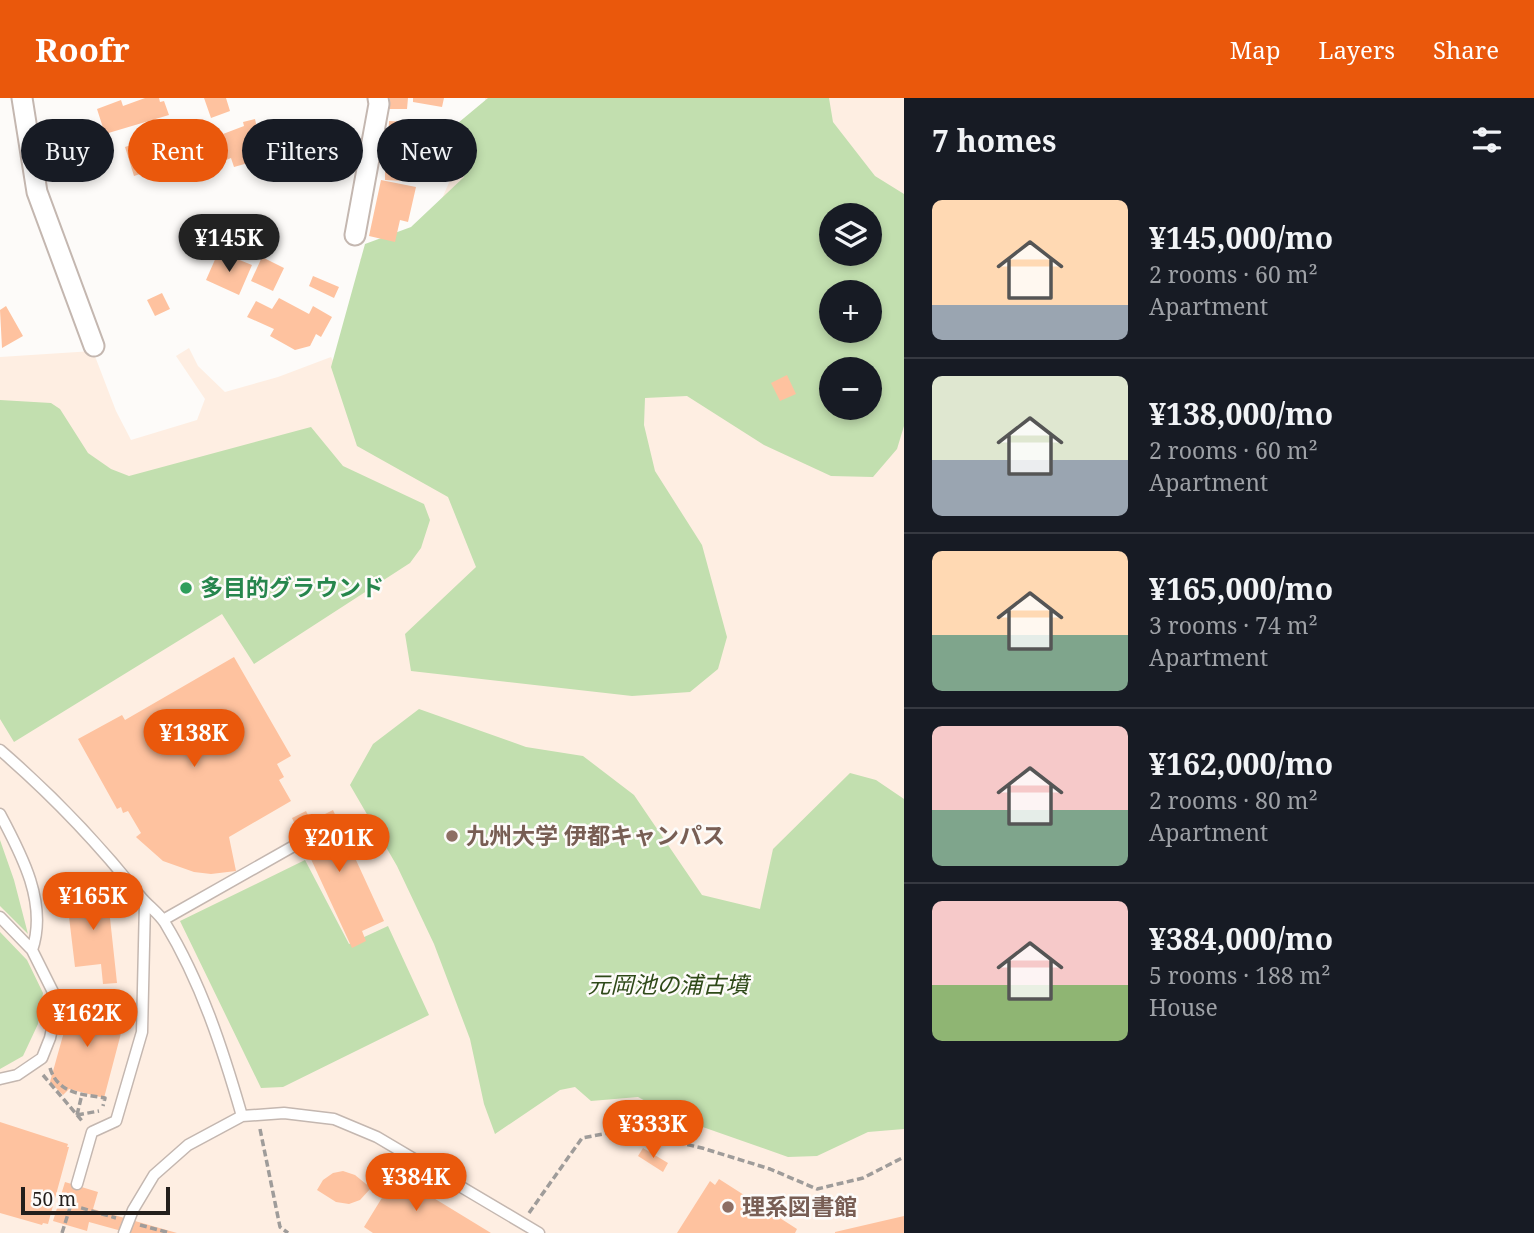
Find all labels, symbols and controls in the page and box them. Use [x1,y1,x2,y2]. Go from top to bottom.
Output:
text: Roofr [35,27,130,72]
text: Map [1230,33,1281,66]
text: Layers [1319,33,1395,66]
text: Share [1433,33,1499,66]
chip: Buy [21,119,114,182]
chip: Rent [128,119,228,182]
chip: Filters [242,119,363,182]
chip: New [377,119,477,182]
text: 7 homes [932,120,1056,161]
icon: filters [1468,121,1506,159]
map controls [819,203,882,420]
button: layers [819,203,882,266]
pin: ¥145K [180,214,278,274]
text: ¥145,000/mo [1149,217,1333,258]
text: ¥145K [195,221,263,253]
icon: home [988,228,1072,312]
text: 2 rooms · 60 m² [1149,258,1318,290]
button: + [819,280,882,343]
text: Apartment [1149,290,1268,322]
button: − [819,357,882,420]
text: ¥138,000/mo [1149,393,1333,434]
icon: home [988,404,1072,488]
text: 2 rooms · 60 m² [1149,434,1318,466]
text: Apartment [1149,466,1268,498]
text: ¥165,000/mo [1149,568,1333,609]
place label: 多目的グラウンド [200,571,384,603]
icon: home [988,579,1072,663]
marker: 多目的グラウンド [178,580,194,596]
text: 3 rooms · 74 m² [1149,609,1318,641]
text: Apartment [1149,641,1268,673]
pin: ¥138K [145,710,243,769]
text: ¥138K [160,716,228,748]
text: ¥162,000/mo [1149,743,1333,784]
icon: home [988,754,1072,838]
text: 2 rooms · 80 m² [1149,784,1318,816]
pin: ¥201K [290,814,388,874]
text: Apartment [1149,816,1268,848]
place label: 九州大学 伊都キャンパス [466,819,725,851]
text: ¥201K [305,821,373,853]
marker: 九州大学 伊都キャンパス [444,828,460,844]
pin: ¥165K [44,872,142,932]
text: ¥165K [59,879,127,911]
text: ¥384,000/mo [1149,918,1333,959]
icon: home [988,929,1072,1013]
text: 5 rooms · 188 m² [1149,959,1331,991]
park label: 元岡池の浦古墳 [588,968,752,1000]
pin: ¥162K [38,990,136,1049]
text: House [1149,991,1218,1023]
text: ¥162K [53,996,121,1028]
pin: ¥333K [604,1100,702,1160]
text: ¥333K [619,1107,687,1139]
pin: ¥384K [367,1154,465,1213]
text: ¥384K [382,1160,450,1192]
scale bar [21,1184,170,1216]
text: 50 m [32,1186,76,1212]
place label: 理系図書館 [742,1190,857,1222]
marker: 理系図書館 [720,1199,736,1215]

